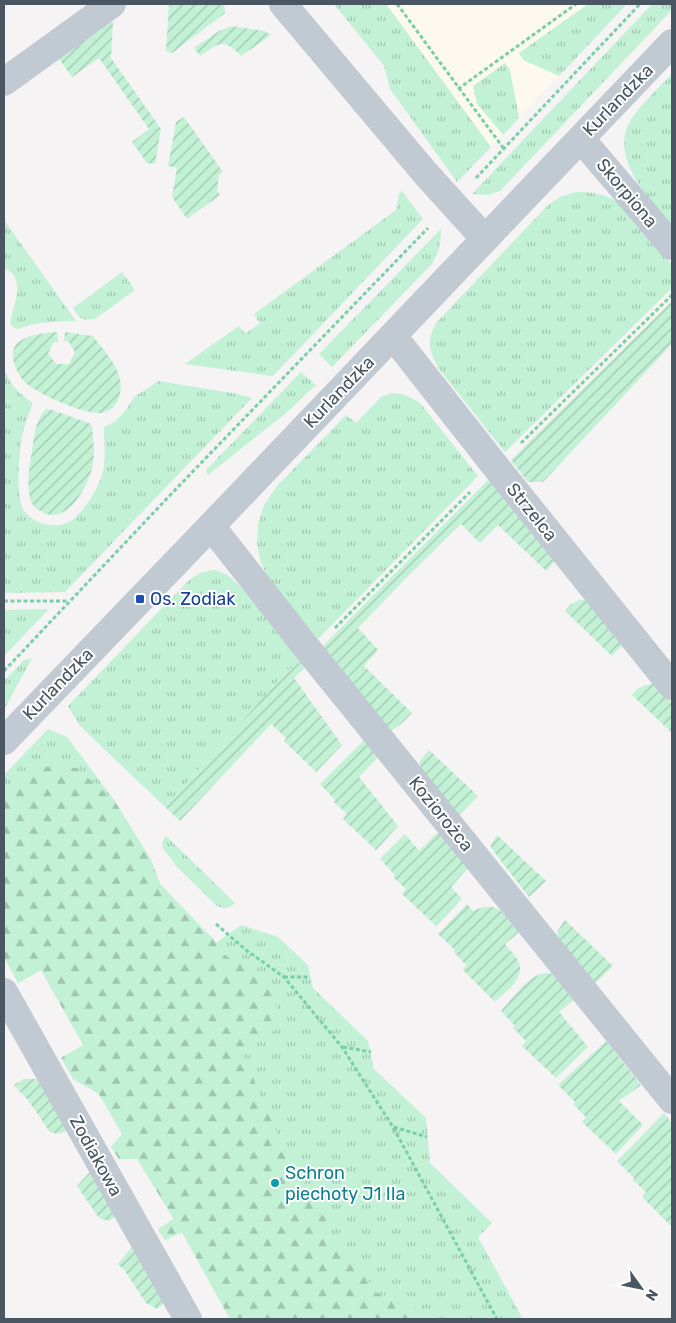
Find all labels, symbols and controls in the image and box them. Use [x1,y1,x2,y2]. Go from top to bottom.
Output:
street label: Kurlandzka [578,59,658,141]
street label: Skorpiona [592,154,662,232]
street label: Kurlandzka [299,351,379,433]
street label: Strzelca [502,478,562,546]
place label: Os. Zodiak [150,588,236,610]
marker: Os. Zodiak [134,593,146,605]
street label: Kurlandzka [18,643,98,725]
street label: Koziorożca [404,772,478,856]
street label: Zodiakowa [65,1112,127,1200]
place label: Schron piechoty J1 IIa [285,1162,406,1205]
marker: Schron piechoty J1 IIa [269,1177,281,1189]
north arrow [616,1263,666,1313]
text: N [642,1286,661,1304]

